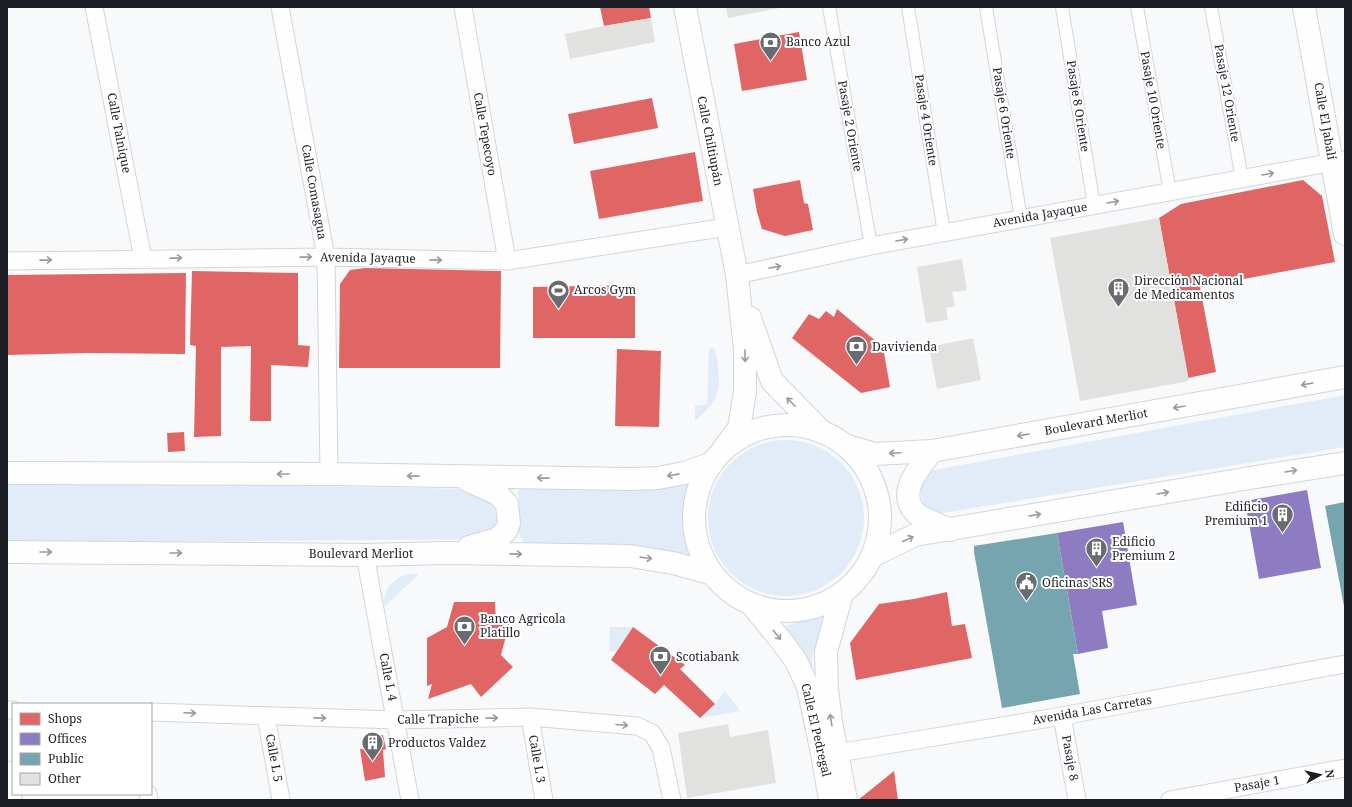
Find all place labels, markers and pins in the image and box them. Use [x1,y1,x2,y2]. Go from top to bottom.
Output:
bank icon: Banco Azul [758,29,784,62]
place label: Banco Azul [786,33,851,50]
place label: Dirección Nacional de Medicamentos [1134,272,1243,303]
building icon: Dirección Nacional de Medicamentos [1106,275,1132,308]
sports icon: Arcos Gym [545,277,571,310]
place label: Arcos Gym [574,281,636,298]
bank icon: Davivienda [844,334,870,367]
place label: Davivienda [872,338,938,355]
place label: Edificio Premium 1 [1205,498,1268,529]
building icon: Edificio Premium 1 [1270,501,1296,534]
place label: Edificio Premium 2 [1112,533,1175,564]
building icon: Edificio Premium 2 [1084,536,1110,569]
public building icon: Oficinas SRS [1013,570,1039,603]
place label: Oficinas SRS [1042,574,1113,591]
place label: Banco Agricola Platillo [480,610,566,641]
bank icon: Banco Agricola Platillo [452,613,478,646]
bank icon: Scotiabank [647,644,673,677]
place label: Scotiabank [676,648,740,665]
building icon: Productos Valdez [360,730,386,763]
place label: Productos Valdez [388,734,486,751]

